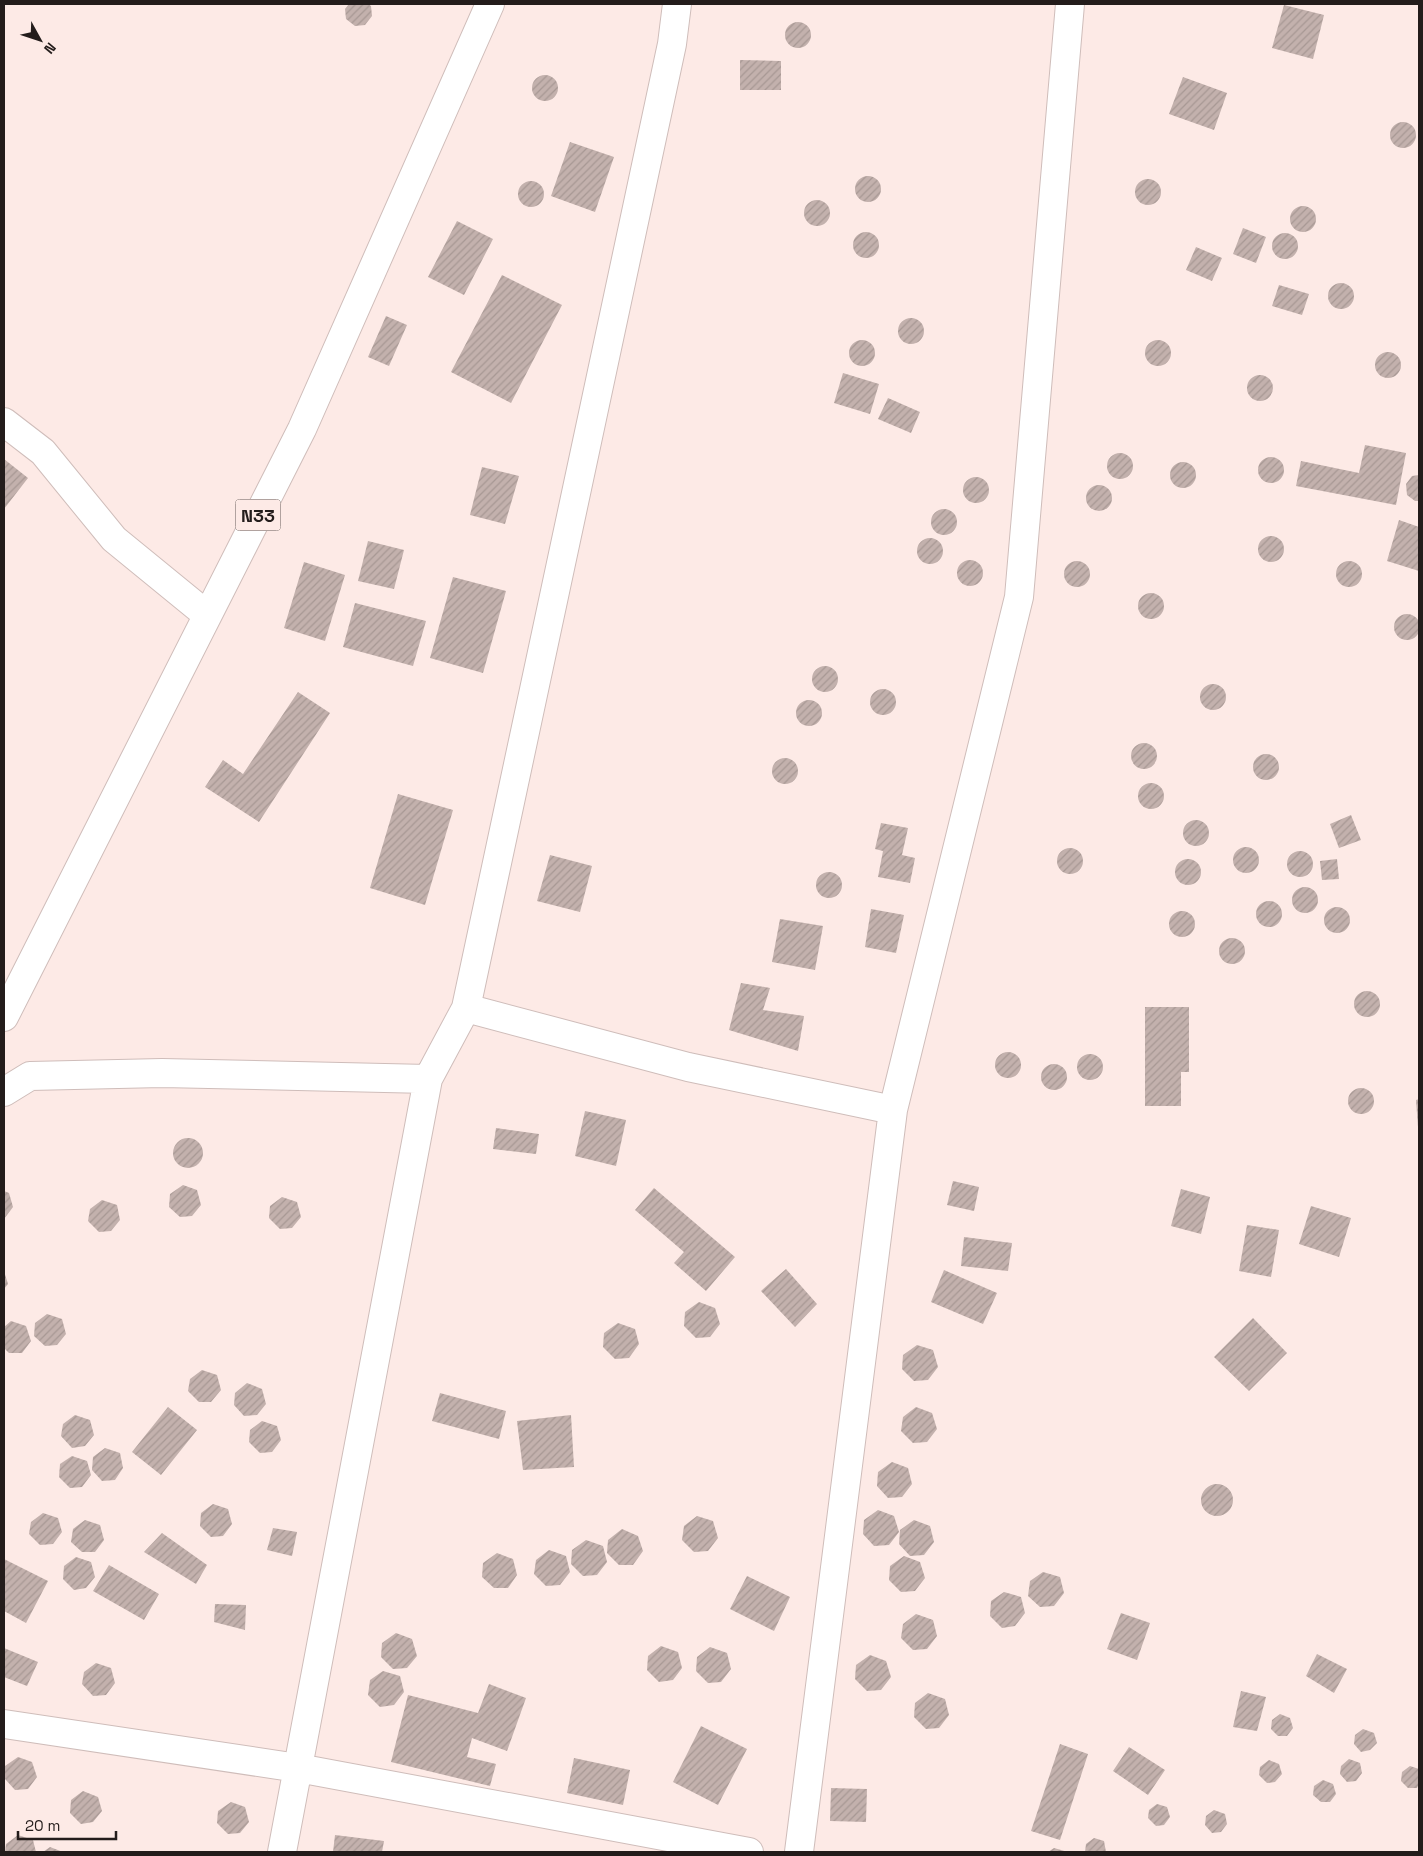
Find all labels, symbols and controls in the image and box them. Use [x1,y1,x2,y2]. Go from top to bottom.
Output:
north arrow [15,15,65,65]
text: N [40,39,60,58]
road number: N33 [236,500,280,530]
scale bar [18,1808,115,1840]
text: 20 m [25,1816,60,1835]

